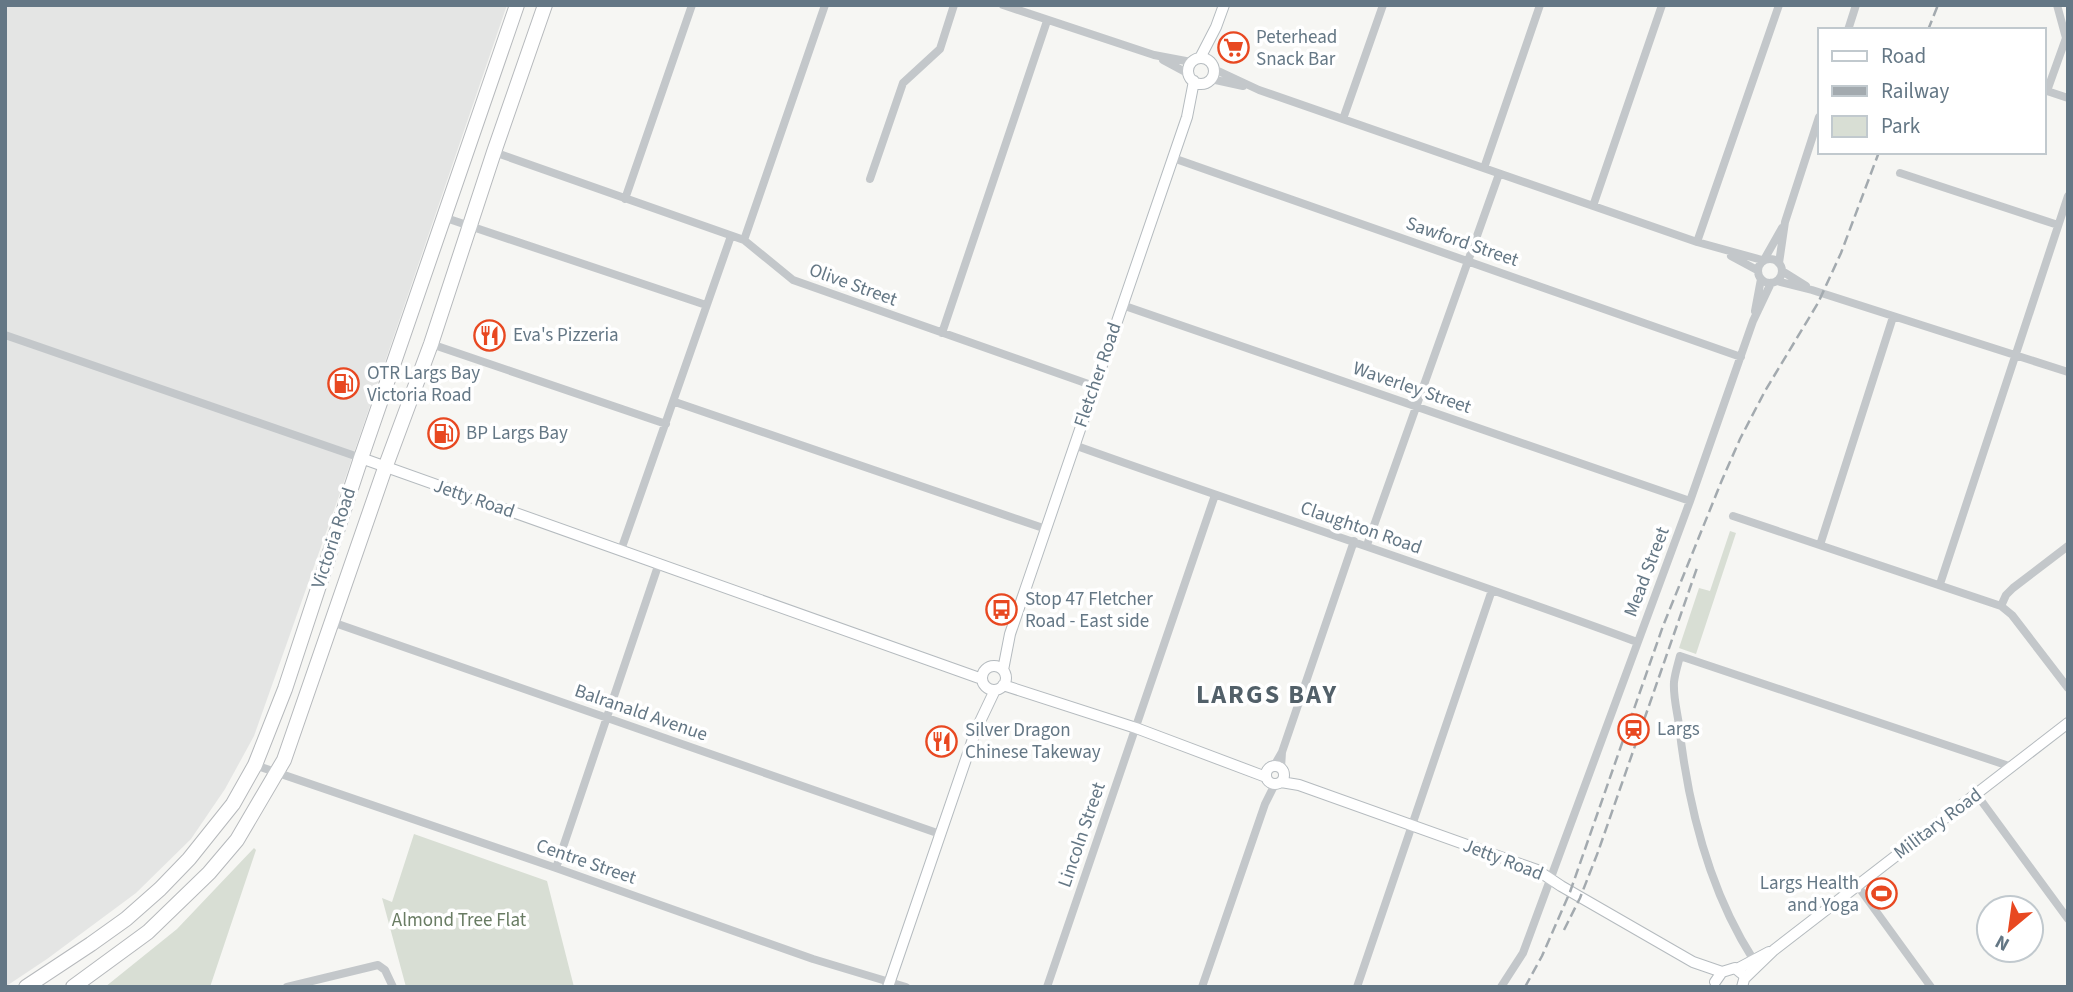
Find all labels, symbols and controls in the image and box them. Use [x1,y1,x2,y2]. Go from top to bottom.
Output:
place label: Peterhead Snack Bar [1256,24,1337,73]
legend [1818,28,2045,154]
supermarket icon: Peterhead Snack Bar [1216,31,1250,65]
text: Road [1881,41,1926,71]
text: Railway [1881,76,1949,106]
text: Park [1881,111,1921,141]
street label: Sawford Street [1402,210,1522,274]
street label: Olive Street [805,257,901,314]
restaurant icon: Eva's Pizzeria [473,318,507,352]
street label: Fletcher Road [1067,319,1129,431]
place label: Eva's Pizzeria [513,322,619,349]
street label: Waverley Street [1349,355,1475,421]
place label: OTR Largs Bay Victoria Road [367,360,480,409]
fuel station icon: OTR Largs Bay Victoria Road [327,367,361,401]
fuel station icon: BP Largs Bay [426,416,460,450]
place label: BP Largs Bay [466,420,568,447]
street label: Jetty Road [430,473,518,525]
street label: Victoria Road [305,484,363,592]
street label: Claughton Road [1297,495,1425,561]
street label: Mead Street [1617,523,1677,621]
place label: Stop 47 Fletcher Road - East side [1025,586,1153,635]
bus stop icon: Stop 47 Fletcher Road - East side [985,593,1019,627]
district label: LARGS BAY [1196,676,1338,713]
street label: Balranald Avenue [571,678,711,748]
station icon: Largs [1617,712,1651,746]
place label: Largs [1657,716,1700,743]
place label: Silver Dragon Chinese Takeway [965,717,1101,766]
restaurant icon: Silver Dragon Chinese Takeway [925,724,959,758]
street label: Lincoln Street [1051,778,1113,891]
street label: Military Road [1888,782,1988,866]
street label: Centre Street [532,832,640,892]
street label: Jetty Road [1459,832,1547,888]
place label: Largs Health and Yoga [1760,870,1859,919]
sports icon: Largs Health and Yoga [1865,877,1899,911]
north arrow [1975,894,2045,964]
park label: Almond Tree Flat [392,907,527,934]
text: N [1990,928,2015,957]

